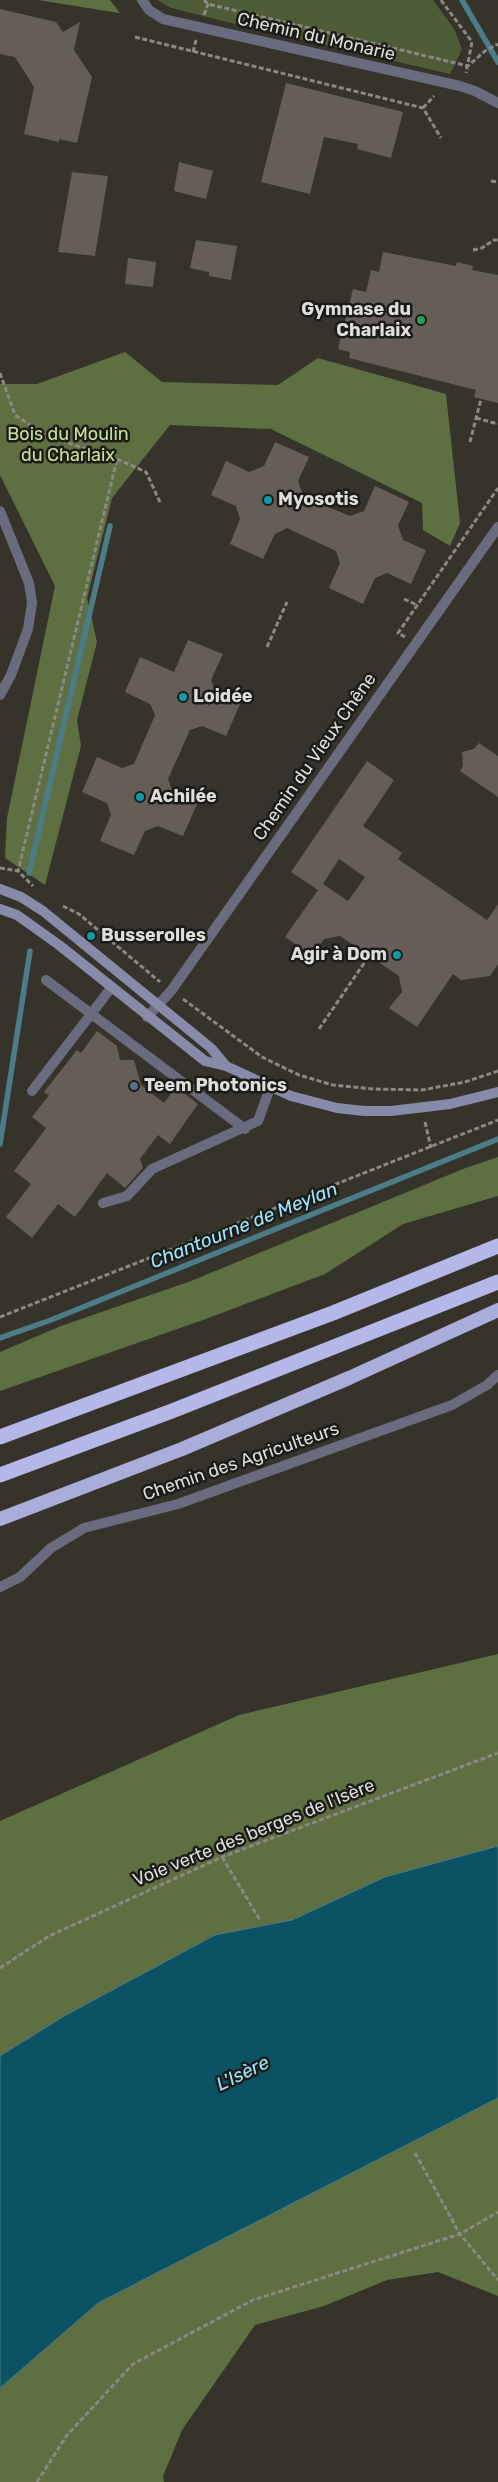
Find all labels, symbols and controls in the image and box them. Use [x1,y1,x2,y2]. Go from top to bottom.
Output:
street label: Chemin du Monarie [235,8,397,66]
place label: Gymnase du Charlaix [301,299,411,342]
marker: Gymnase du Charlaix [415,314,427,326]
park label: Bois du Moulin du Charlaix [7,424,129,466]
place label: Myosotis [278,489,359,511]
marker: Myosotis [262,494,274,506]
street label: Chemin du Vieux Chêne [249,669,381,845]
place label: Loidée [193,686,253,708]
marker: Loidée [177,691,189,703]
place label: Achilée [150,786,217,808]
marker: Achilée [134,791,146,803]
place label: Busserolles [101,925,206,947]
marker: Busserolles [85,930,97,942]
place label: Agir à Dom [291,944,387,966]
marker: Agir à Dom [391,949,403,961]
place label: Teem Photonics [144,1075,287,1097]
marker: Teem Photonics [128,1080,140,1092]
water label: Chantourne de Meylan [147,1178,341,1274]
street label: Chemin des Agriculteurs [140,1418,342,1506]
street label: Voie verte des berges de l'Isère [130,1775,378,1891]
water label: L'Isère [213,2052,273,2096]

